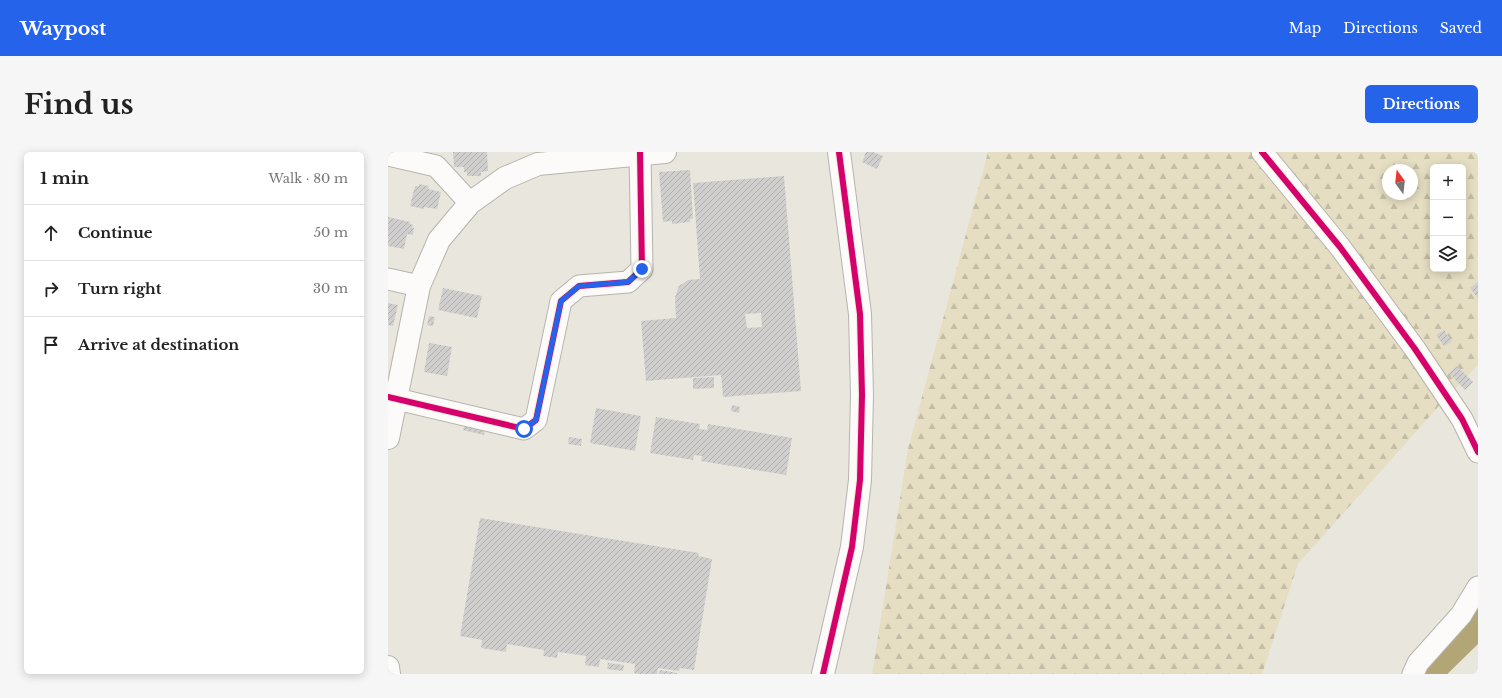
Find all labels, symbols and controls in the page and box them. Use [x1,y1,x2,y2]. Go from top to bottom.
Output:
text: Waypost [20,17,106,40]
text: Map [1289,19,1321,37]
text: Directions [1343,19,1418,37]
text: Saved [1440,19,1482,37]
button: Directions [1365,85,1478,123]
text: Find us [24,87,134,122]
north arrow [1382,164,1418,200]
map controls [1430,164,1466,272]
button: + [1430,164,1466,200]
text: 1 min [40,168,89,189]
text: Walk · 80 m [269,170,348,187]
button: − [1430,200,1466,236]
icon: ahead [40,222,62,244]
text: Continue [78,223,153,242]
text: 50 m [314,224,348,241]
button: layers [1430,236,1466,272]
route end [633,260,651,278]
icon: right [40,278,62,300]
text: Turn right [78,279,161,298]
text: 30 m [313,280,348,297]
icon: arrive [40,334,62,356]
text: Arrive at destination [78,335,239,354]
route start [515,420,533,438]

